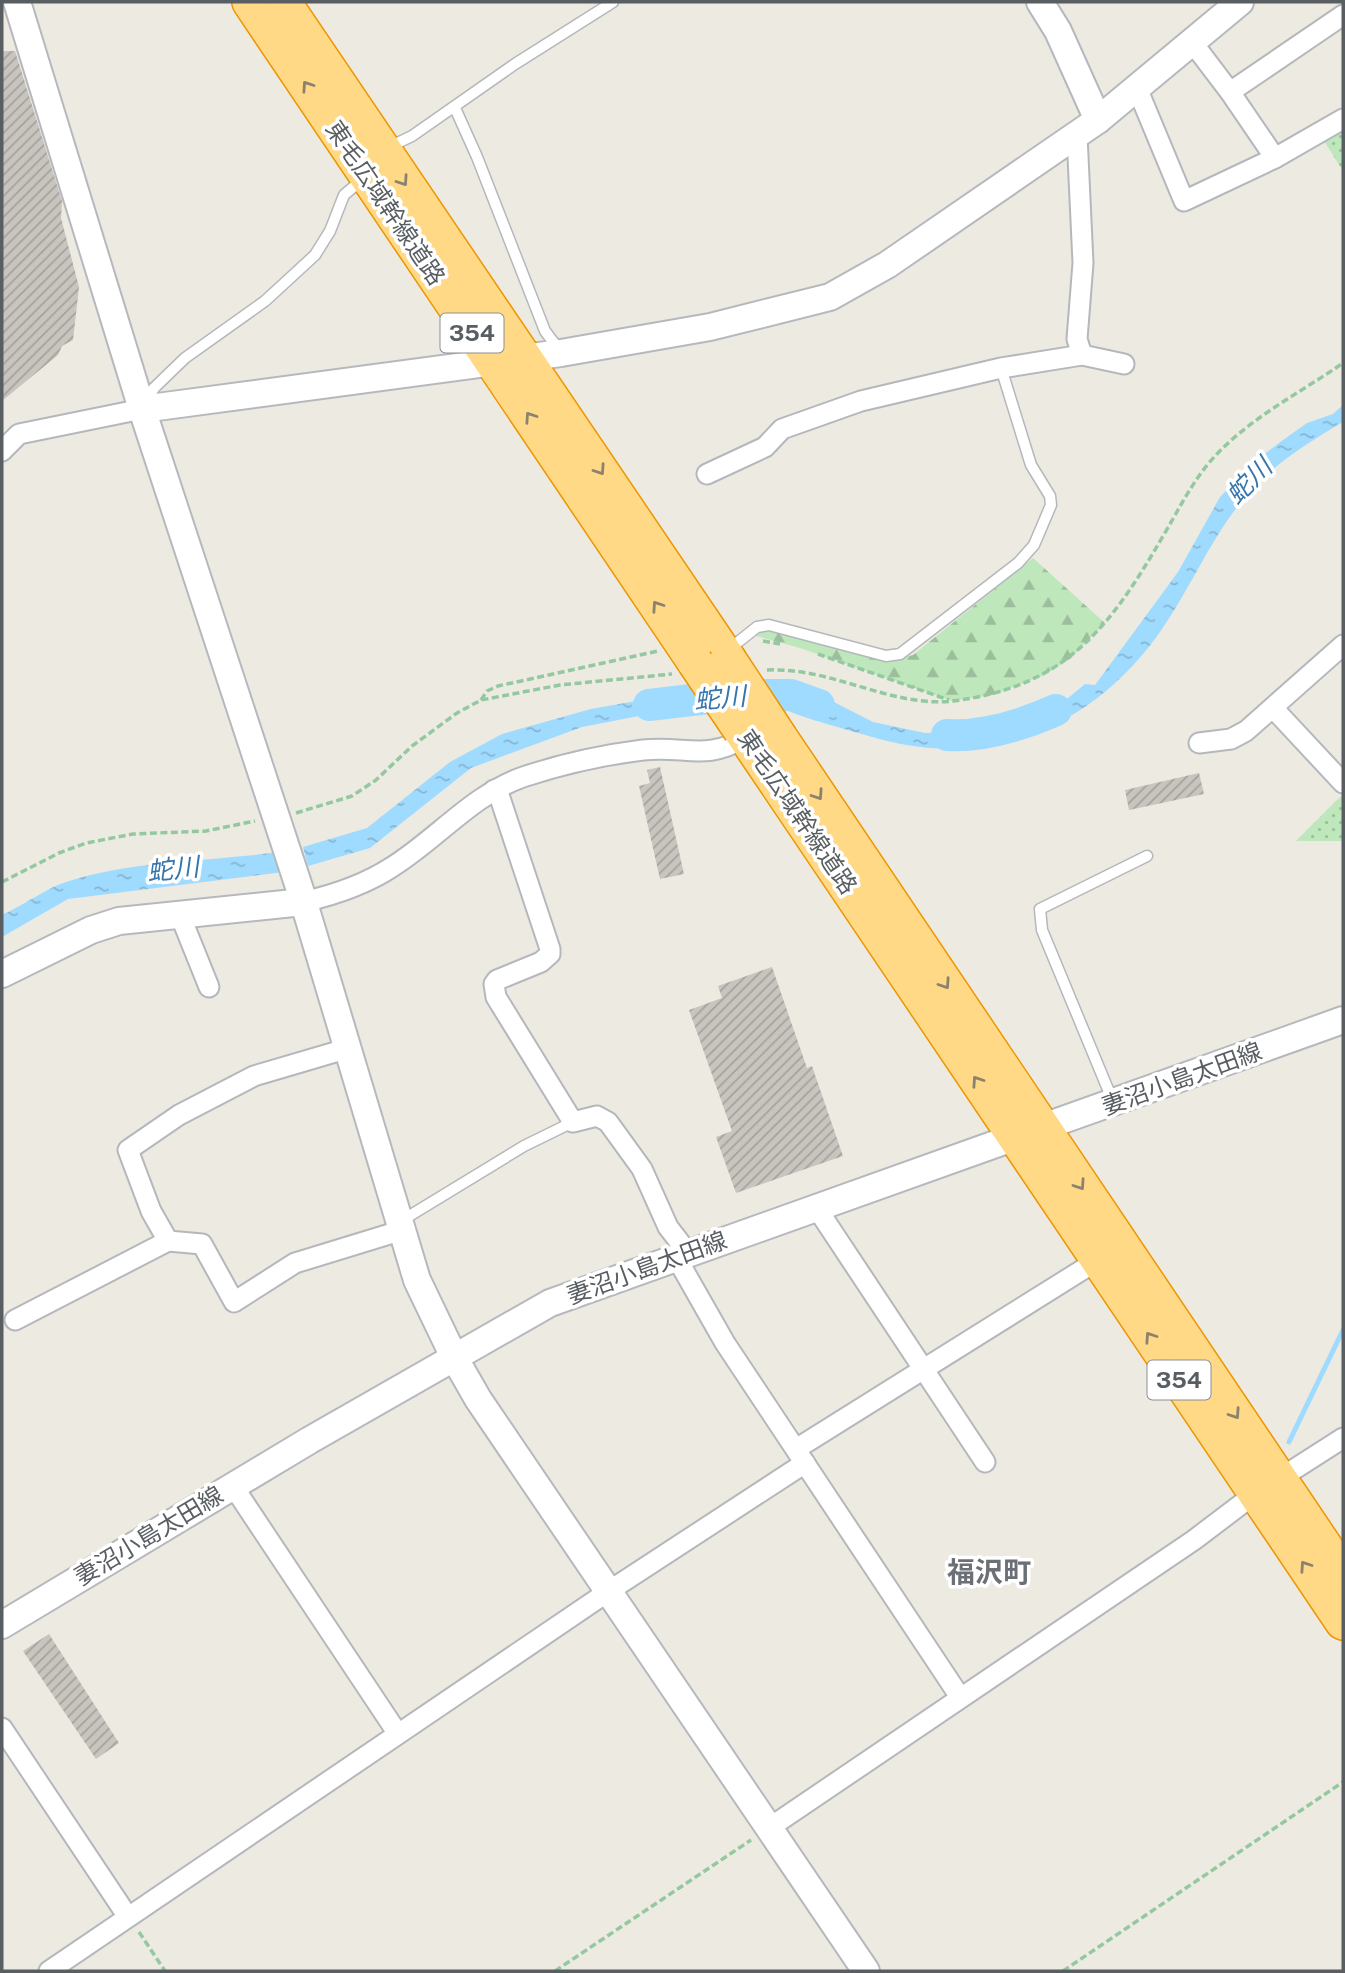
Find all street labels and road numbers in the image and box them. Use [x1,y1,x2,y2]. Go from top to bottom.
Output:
street label: 東毛広域幹線道路 [321,115,451,290]
road number: 354 [440,314,504,352]
street label: 東毛広域幹線道路 [733,724,863,899]
street label: 妻沼小島太田線 [1098,1036,1265,1120]
street label: 妻沼小島太田線 [563,1225,730,1309]
road number: 354 [1148,1360,1210,1400]
street label: 妻沼小島太田線 [69,1480,228,1590]

